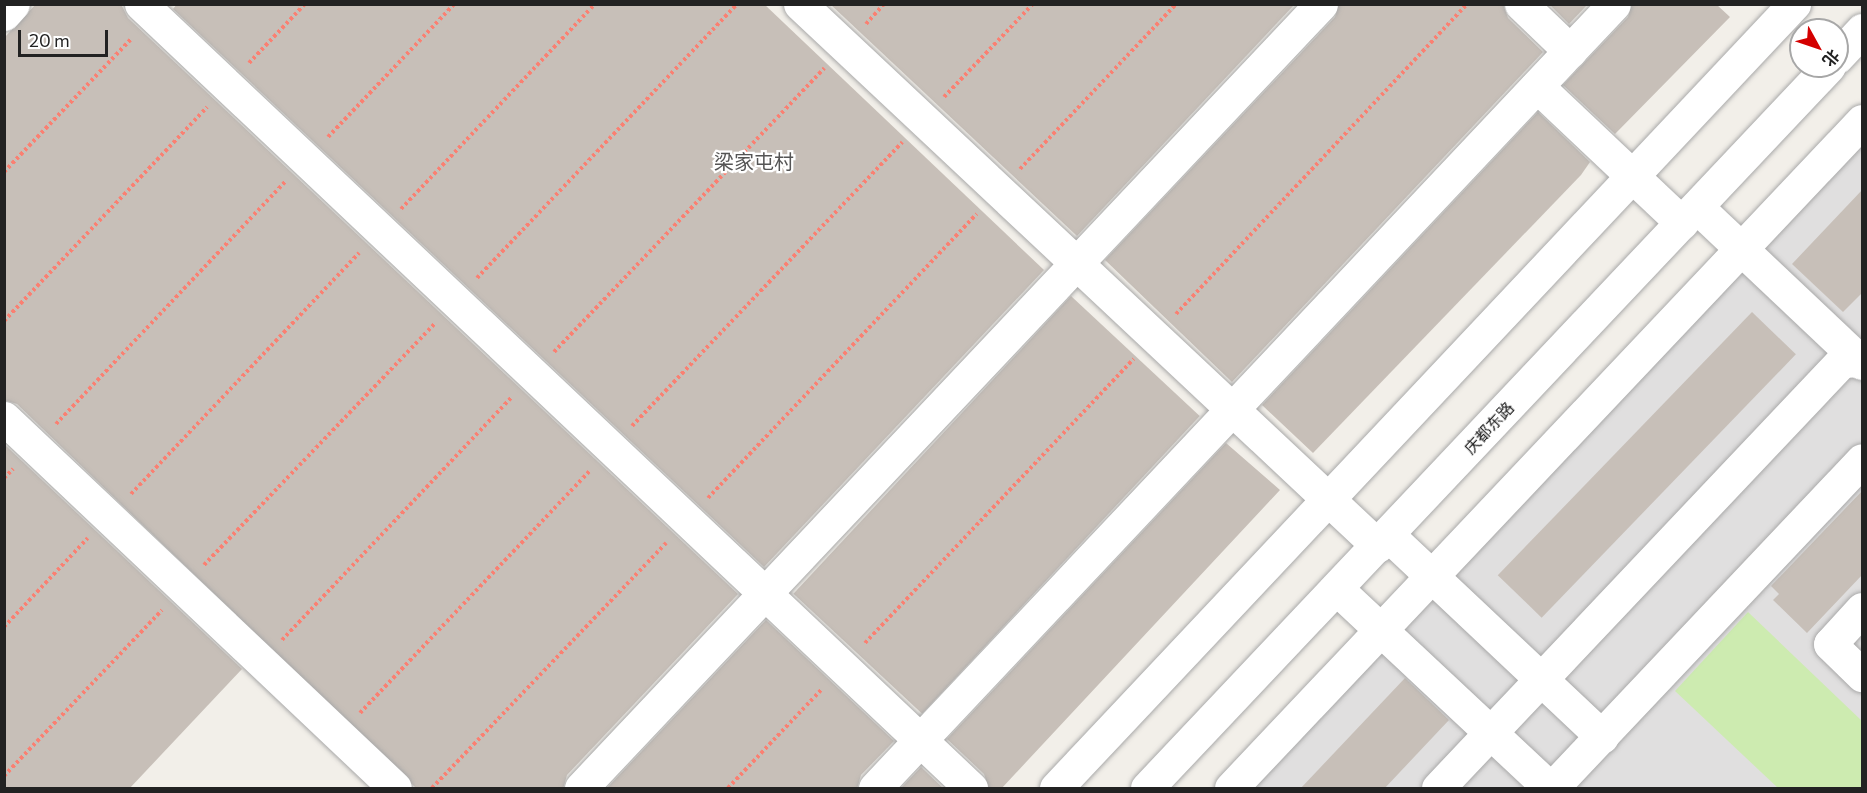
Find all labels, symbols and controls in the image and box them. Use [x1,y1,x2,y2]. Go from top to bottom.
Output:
scale bar [21,18,111,56]
north arrow [1789,18,1849,78]
text: 20 m [29,29,70,51]
text: 北 [1819,46,1844,71]
district label: 梁家屯村 [714,149,794,173]
street label: 庆都东路 [1460,398,1518,458]

